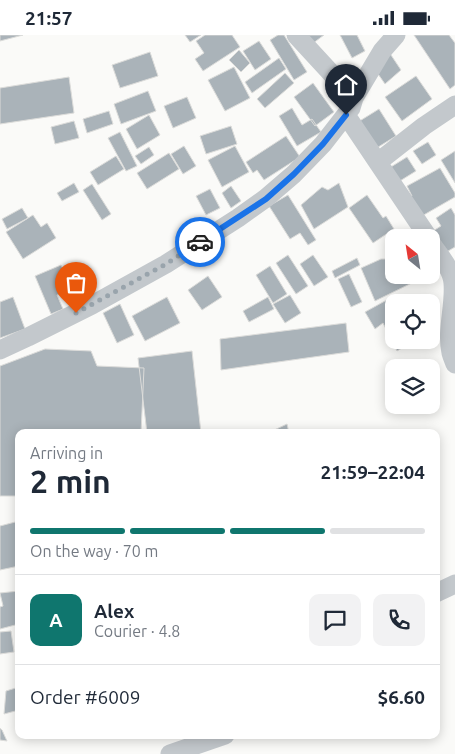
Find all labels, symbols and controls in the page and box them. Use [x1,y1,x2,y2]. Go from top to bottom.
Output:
text: 21:57 [25,7,73,29]
pin [325,64,367,115]
icon: home [332,71,360,99]
courier [175,217,225,267]
icon: car [186,228,214,256]
north arrow [385,229,440,284]
map controls [385,229,440,414]
pin [55,262,97,313]
icon: bag [62,269,90,297]
button: locate [385,294,440,349]
button: layers [385,359,440,414]
text: Arriving in [30,444,103,462]
text: 21:59–22:04 [320,461,425,483]
text: 2 min [30,463,111,499]
text: On the way · 70 m [30,542,158,560]
button: chat [309,594,361,646]
button: phone [373,594,425,646]
text: Alex [94,600,134,622]
text: A [49,609,63,631]
text: Courier · 4.8 [94,622,180,640]
text: Order #6009 [30,686,140,708]
text: $6.60 [377,686,425,708]

